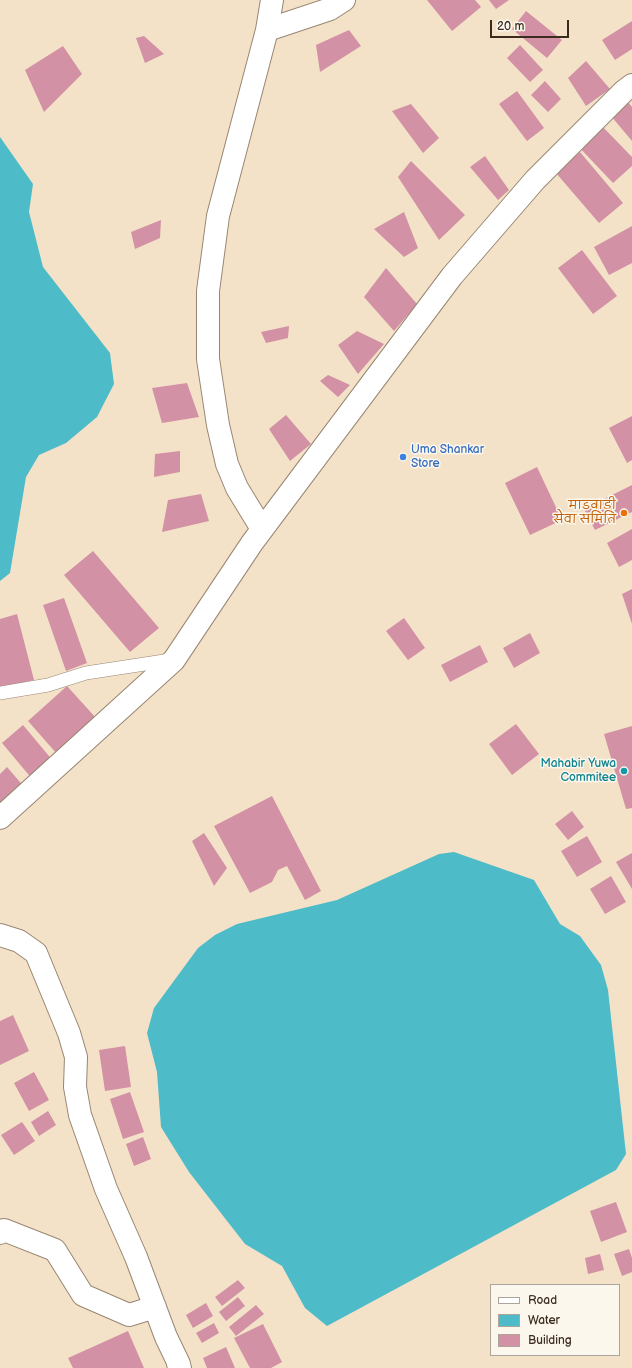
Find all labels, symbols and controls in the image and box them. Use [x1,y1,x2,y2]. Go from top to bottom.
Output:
scale bar [492,12,571,38]
text: 20 m [497,19,524,34]
place label: Uma Shankar Store [411,443,484,471]
marker: Uma Shankar Store [398,452,408,462]
place label: माडवाडी सेवा समिति [553,499,616,527]
marker: माडवाडी सेवा समिति [619,508,629,518]
place label: Mahabir Yuwa Commitee [540,757,616,785]
marker: Mahabir Yuwa Commitee [619,766,629,776]
legend [490,1284,620,1356]
text: Road [528,1293,557,1308]
text: Water [528,1313,560,1328]
text: Building [528,1333,572,1348]

